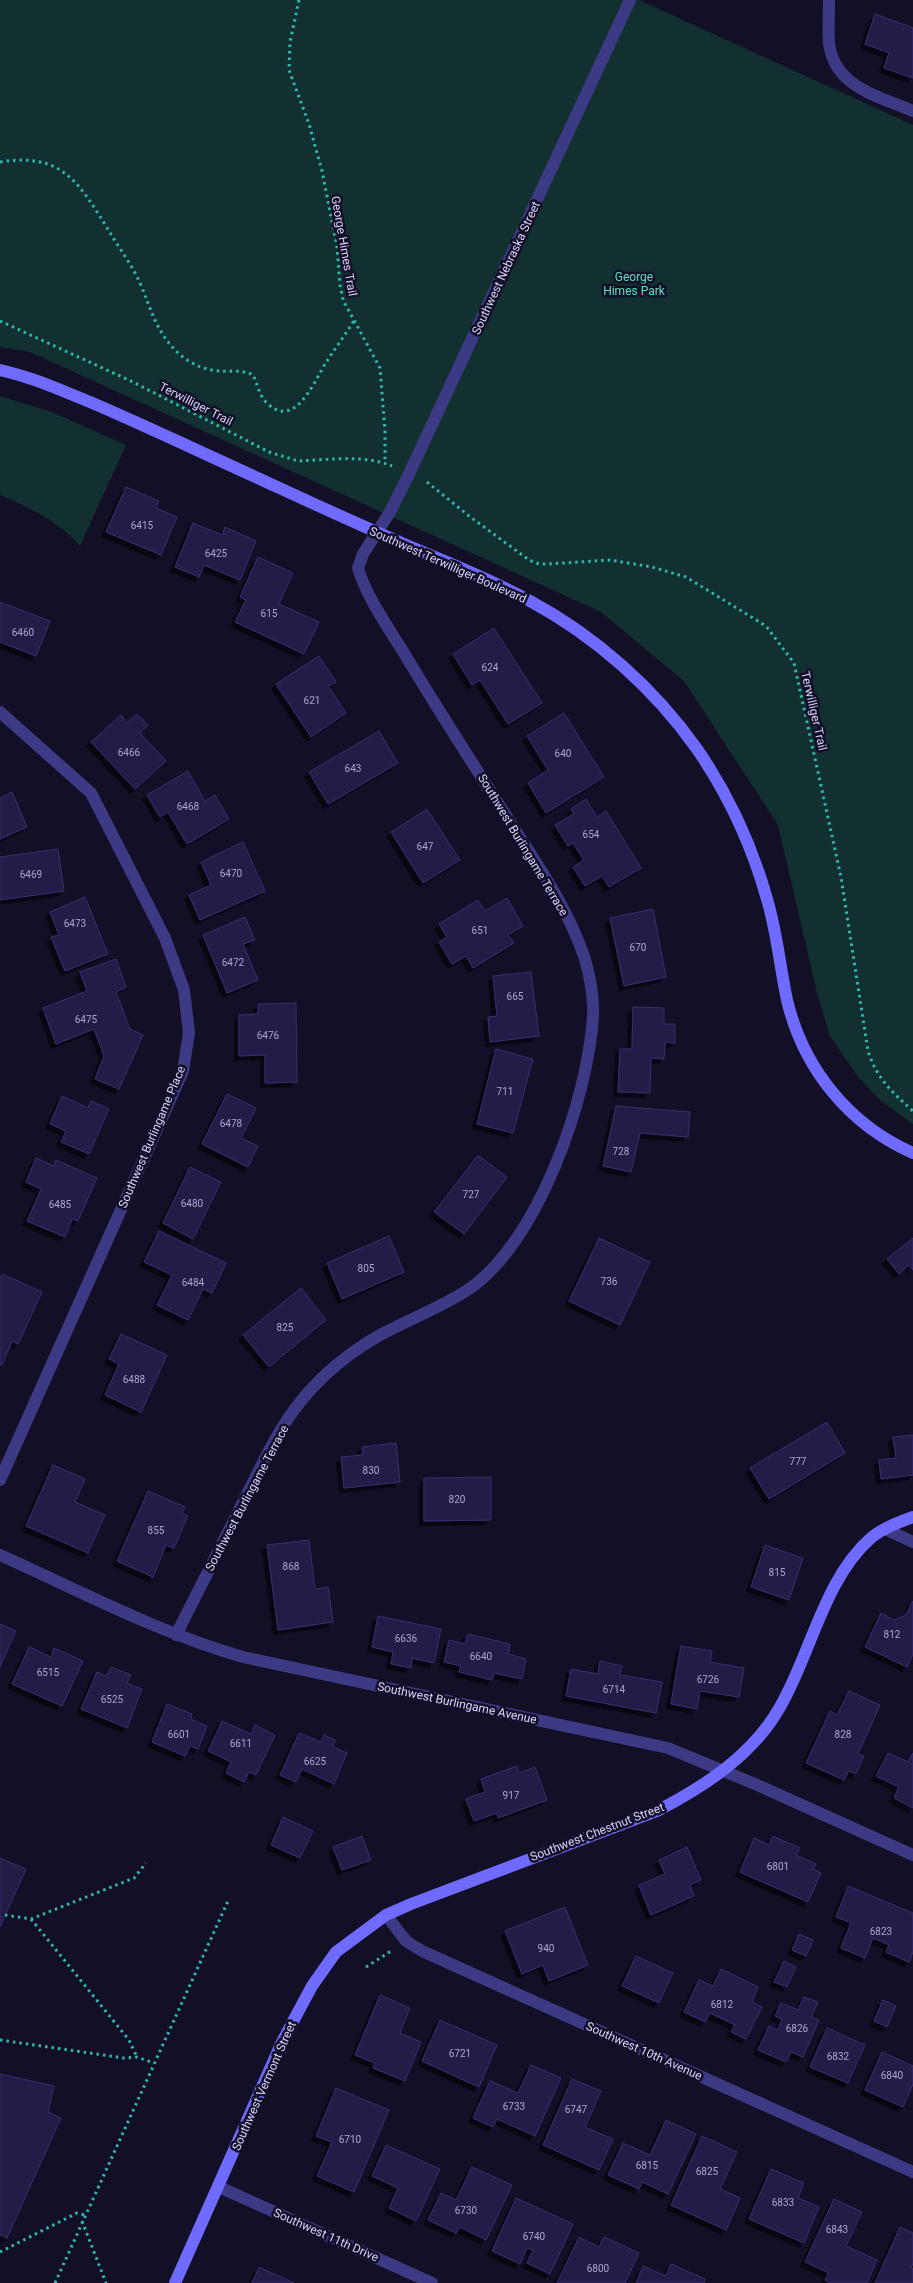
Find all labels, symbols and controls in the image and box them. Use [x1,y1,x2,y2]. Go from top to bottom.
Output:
street label: George Himes Trail [328,195,360,297]
street label: Southwest Nebraska Street [469,199,543,337]
park label: George Himes Park [603,270,666,298]
street label: Terwilliger Trail [157,379,235,429]
house number: 6415 [131,520,154,531]
street label: Southwest Terwilliger Boulevard [367,524,529,606]
house number: 6425 [205,548,228,559]
house number: 615 [261,608,278,619]
house number: 6460 [12,627,35,638]
house number: 624 [482,662,499,673]
street label: Terwilliger Trail [798,670,830,752]
house number: 621 [304,695,320,706]
house number: 6466 [118,747,141,758]
house number: 640 [555,748,572,759]
house number: 643 [345,763,361,774]
street label: Southwest Burlingame Terrace [475,771,571,919]
house number: 6468 [177,801,200,812]
house number: 654 [583,829,600,840]
house number: 647 [417,841,434,852]
house number: 6470 [220,868,243,879]
house number: 6469 [20,869,42,880]
house number: 6473 [64,918,86,929]
house number: 651 [472,925,488,936]
house number: 670 [630,942,647,953]
house number: 6472 [222,957,245,968]
house number: 665 [507,991,524,1002]
house number: 6475 [75,1014,98,1025]
house number: 6476 [257,1030,280,1041]
street label: Southwest Burlingame Place [116,1064,188,1210]
house number: 711 [497,1086,513,1097]
house number: 6478 [220,1118,243,1129]
house number: 728 [613,1146,630,1157]
house number: 727 [463,1189,480,1200]
house number: 6480 [181,1198,204,1209]
house number: 6485 [49,1199,72,1210]
house number: 805 [358,1263,375,1274]
house number: 736 [601,1276,618,1287]
house number: 6484 [182,1277,205,1288]
house number: 825 [277,1322,294,1333]
house number: 6488 [123,1374,146,1385]
street label: Southwest Burlingame Terrace [203,1423,291,1573]
house number: 777 [790,1456,807,1467]
house number: 830 [363,1465,380,1476]
house number: 820 [449,1494,466,1505]
house number: 855 [148,1525,165,1536]
house number: 868 [283,1561,300,1572]
house number: 815 [769,1567,786,1578]
house number: 812 [884,1629,901,1640]
house number: 6636 [395,1633,418,1644]
house number: 6640 [470,1651,493,1662]
house number: 6515 [37,1667,60,1678]
house number: 6726 [697,1674,720,1685]
street label: Southwest Burlingame Avenue [376,1679,538,1727]
house number: 6714 [603,1684,626,1695]
house number: 6525 [101,1694,124,1705]
house number: 6601 [168,1729,190,1740]
house number: 828 [835,1729,852,1740]
house number: 6611 [230,1738,252,1749]
house number: 6625 [304,1756,327,1767]
house number: 917 [503,1790,520,1801]
street label: Southwest Chestnut Street [528,1800,666,1864]
house number: 6801 [767,1861,789,1872]
house number: 6823 [870,1926,892,1937]
house number: 940 [538,1943,555,1954]
house number: 6812 [711,1999,734,2010]
street label: Southwest Vermont Street [229,2019,299,2153]
street label: Southwest 10th Avenue [584,2019,704,2083]
house number: 6826 [786,2023,809,2034]
house number: 6721 [449,2048,471,2059]
house number: 6832 [827,2051,850,2062]
house number: 6840 [881,2070,904,2081]
house number: 6733 [503,2101,525,2112]
house number: 6747 [565,2104,588,2115]
house number: 6710 [339,2134,362,2145]
house number: 6815 [636,2160,659,2171]
house number: 6825 [696,2166,719,2177]
house number: 6833 [772,2197,794,2208]
house number: 6730 [455,2205,478,2216]
street label: Southwest 11th Drive [271,2206,381,2264]
house number: 6843 [826,2224,848,2235]
house number: 6740 [523,2231,546,2242]
house number: 6800 [587,2263,610,2274]

